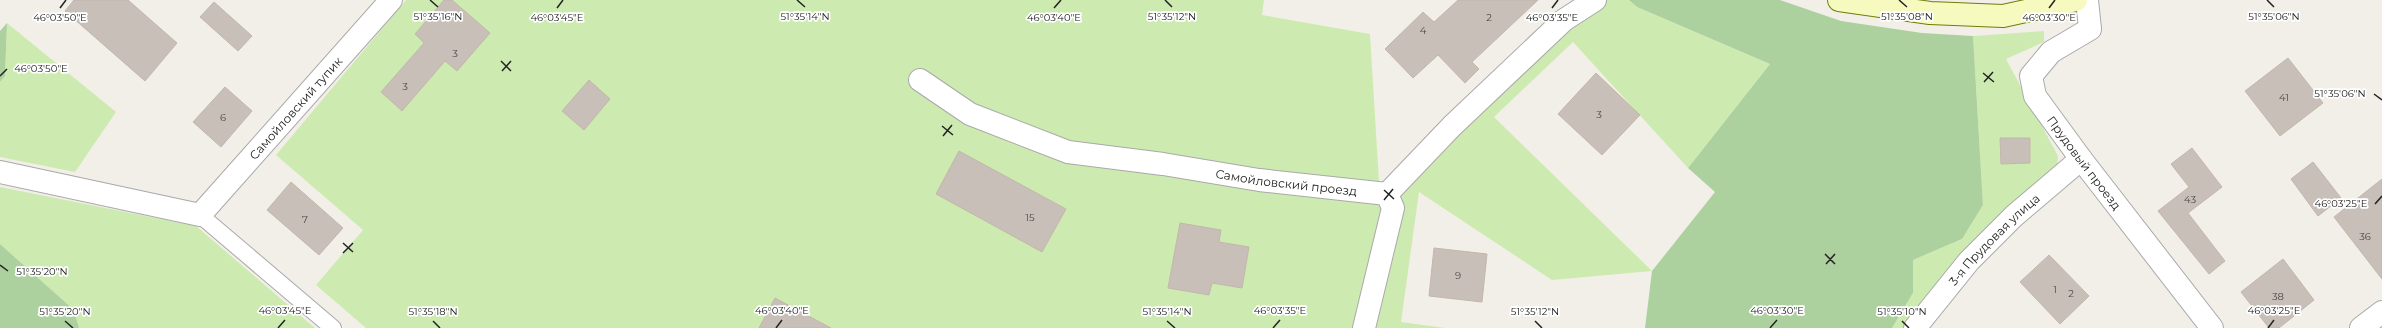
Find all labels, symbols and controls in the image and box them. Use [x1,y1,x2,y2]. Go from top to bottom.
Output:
text: 51°35'16"N [414,10,462,23]
text: 51°35'14"N [780,10,830,23]
text: 51°35'12"N [1148,10,1196,23]
text: 51°35'08"N [1881,10,1933,23]
text: 51°35'06"N [2248,10,2300,23]
text: 46°03'50"E [33,11,87,24]
text: 46°03'45"E [530,11,584,24]
text: 46°03'40"E [1027,11,1081,24]
house number: 2 [1486,11,1492,24]
text: 46°03'35"E [1526,11,1579,24]
text: 46°03'30"E [2022,11,2076,24]
house number: 4 [1420,24,1427,37]
house number: 3 [452,47,458,60]
street label: Самойловский тупик [246,53,345,162]
text: 46°03'50"E [14,62,68,75]
house number: 3 [402,80,408,93]
text: 51°35'06"N [2314,87,2366,100]
house number: 41 [2279,91,2289,104]
house number: 3 [1596,108,1602,121]
house number: 6 [220,111,226,124]
street label: Прудовый проезд [2044,113,2125,213]
street label: Самойловский проезд [1214,165,1358,198]
street label: 3-я Прудовая улица [1945,190,2043,288]
house number: 43 [2184,193,2196,206]
text: 46°03'25"E [2315,197,2368,210]
house number: 15 [1025,211,1035,224]
house number: 7 [302,213,308,226]
house number: 36 [2359,230,2371,243]
text: 51°35'20"N [16,265,68,278]
house number: 9 [1455,269,1461,282]
house number: 1 [2053,283,2057,296]
house number: 2 [2068,287,2074,300]
house number: 38 [2272,290,2284,303]
text: 46°03'45"E [258,304,312,317]
text: 46°03'40"E [755,304,809,317]
text: 46°03'35"E [1254,304,1307,317]
text: 46°03'30"E [1750,304,1804,317]
text: 46°03'25"E [2248,304,2301,317]
text: 51°35'20"N [39,305,91,318]
text: 51°35'18"N [408,305,458,318]
text: 51°35'14"N [1142,305,1192,318]
text: 51°35'12"N [1511,305,1559,318]
text: 51°35'10"N [1877,305,1927,318]

